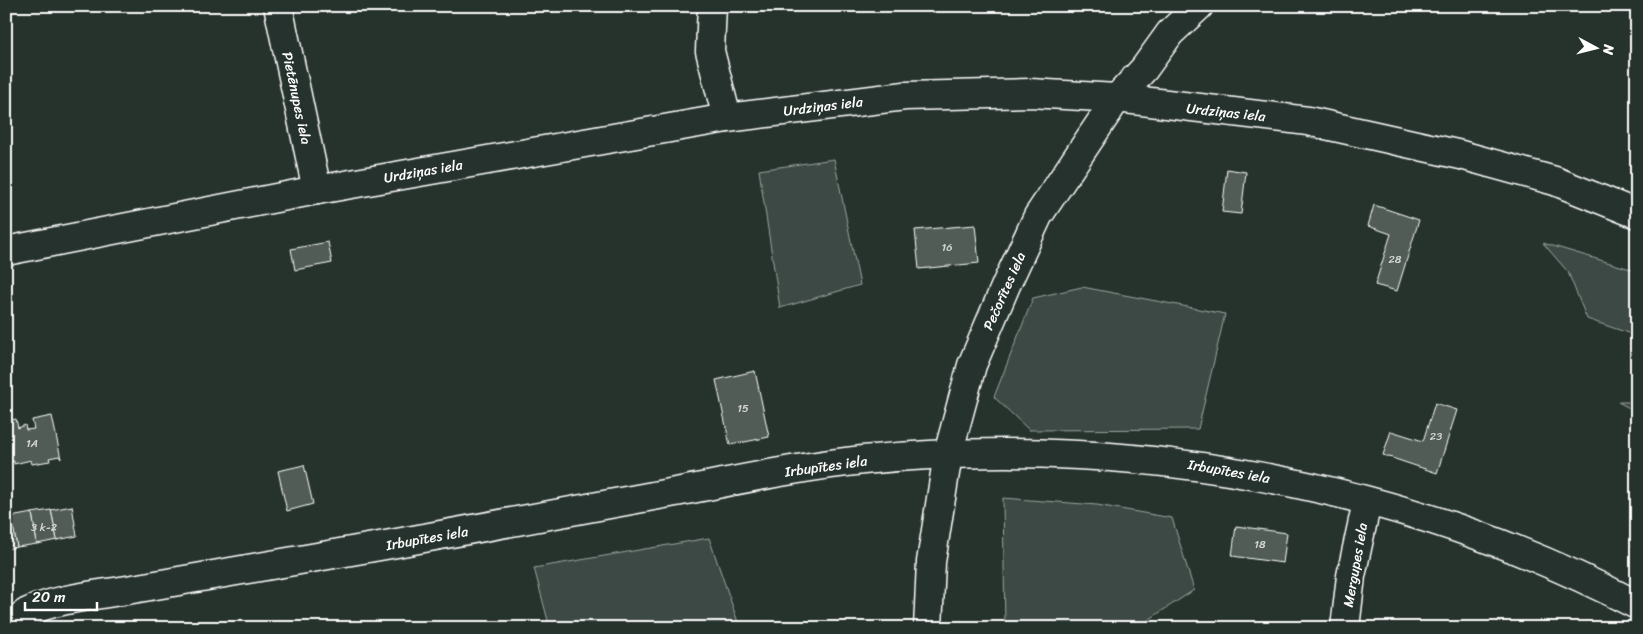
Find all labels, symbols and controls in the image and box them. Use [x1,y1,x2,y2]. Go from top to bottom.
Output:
north arrow [1570,22,1620,72]
text: N [1595,42,1622,56]
street label: Pietēnupes iela [274,49,319,147]
street label: Urdziņas iela [782,89,865,124]
street label: Urdziņas iela [1185,96,1268,129]
street label: Urdziņas iela [382,152,465,191]
house number: 16 [942,238,952,257]
street label: Pečorītes iela [976,248,1033,335]
house number: 28 [1389,250,1402,269]
house number: 15 [737,399,749,418]
house number: 23 [1430,427,1442,446]
house number: 1A [26,434,38,453]
street label: Irbupītes iela [782,448,870,485]
street label: Irbupītes iela [1185,452,1273,491]
house number: 3 k-2 [31,518,58,537]
street label: Irbupītes iela [383,519,471,558]
street label: Mergupes iela [1336,521,1375,609]
house number: 18 [1254,535,1266,554]
scale bar [25,579,98,611]
text: 20 m [32,584,66,610]

